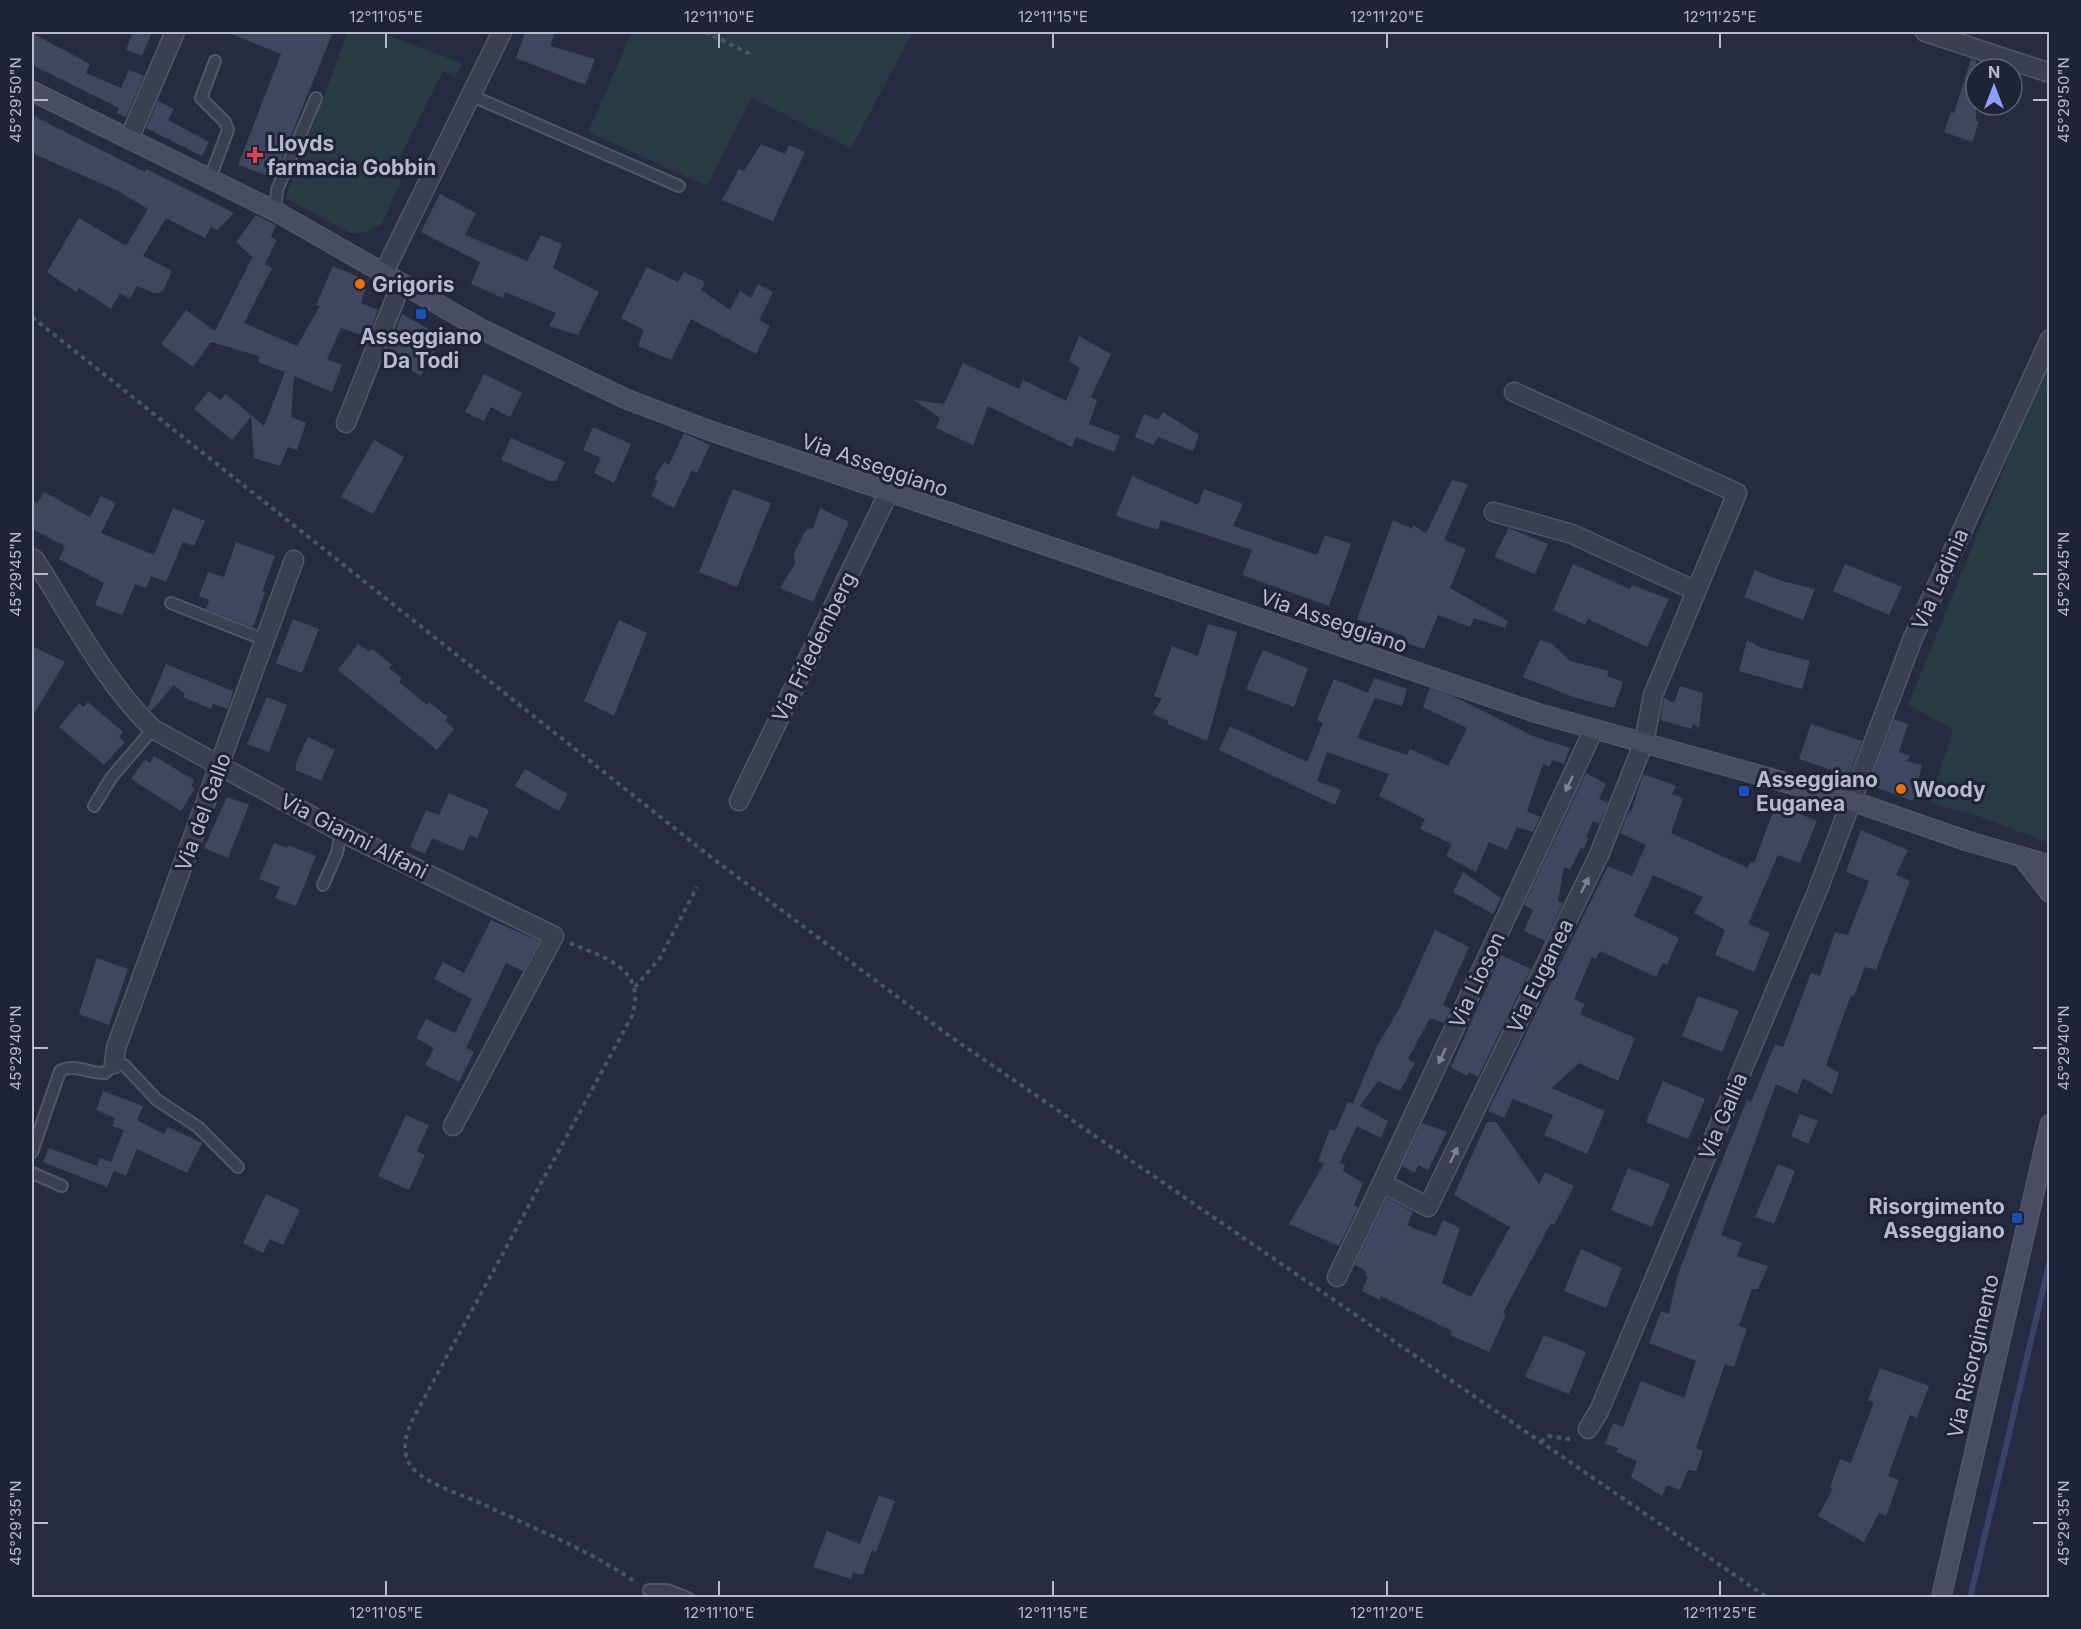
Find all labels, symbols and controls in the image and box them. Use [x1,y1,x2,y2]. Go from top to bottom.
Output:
text: 12°11'05"E [349,7,423,26]
text: 12°11'10"E [684,7,754,26]
text: 12°11'15"E [1018,7,1088,26]
text: 12°11'20"E [1350,7,1424,26]
text: 12°11'25"E [1683,7,1757,26]
text: 45°29'50"N [6,57,25,143]
north arrow [1964,57,2024,117]
text: 45°29'50"N [2054,57,2073,143]
text: N [1988,62,2000,82]
place label: Lloyds farmacia Gobbin [267,131,436,180]
marker: Lloyds farmacia Gobbin [248,148,262,162]
place label: Grigoris [372,272,454,297]
marker: Grigoris [353,277,367,291]
marker: Asseggiano Da Todi [414,307,428,321]
place label: Asseggiano Da Todi [360,324,482,373]
street label: Via Asseggiano [798,428,952,502]
street label: Via Ladinia [1907,525,1973,633]
text: 45°29'45"N [6,532,25,616]
text: 45°29'45"N [2054,532,2073,616]
street label: Via Friedemberg [767,568,861,726]
street label: Via Asseggiano [1257,584,1411,658]
street label: Via del Gallo [170,750,236,874]
place label: Asseggiano Euganea [1756,767,1878,816]
one-way arrow [1564,775,1573,792]
place label: Woody [1913,777,1986,802]
marker: Woody [1894,782,1908,796]
marker: Asseggiano Euganea [1737,784,1751,798]
street label: Via Gianni Alfani [276,788,432,884]
one-way arrow [1580,876,1589,893]
street label: Via Euganea [1502,915,1578,1037]
street label: Via Lioson [1444,928,1510,1032]
text: 45°29'40"N [6,1005,25,1091]
text: 45°29'40"N [2054,1005,2073,1091]
one-way arrow [1437,1047,1446,1064]
street label: Via Gallia [1694,1069,1752,1163]
one-way arrow [1449,1146,1458,1163]
place label: Risorgimento Asseggiano [1869,1194,2005,1243]
marker: Risorgimento Asseggiano [2010,1211,2024,1225]
street label: Via Risorgimento [1942,1272,2004,1440]
text: 45°29'35"N [6,1480,25,1566]
text: 45°29'35"N [2054,1480,2073,1566]
text: 12°11'05"E [349,1603,423,1622]
text: 12°11'10"E [684,1603,754,1622]
text: 12°11'15"E [1018,1603,1088,1622]
text: 12°11'20"E [1350,1603,1424,1622]
text: 12°11'25"E [1683,1603,1757,1622]

